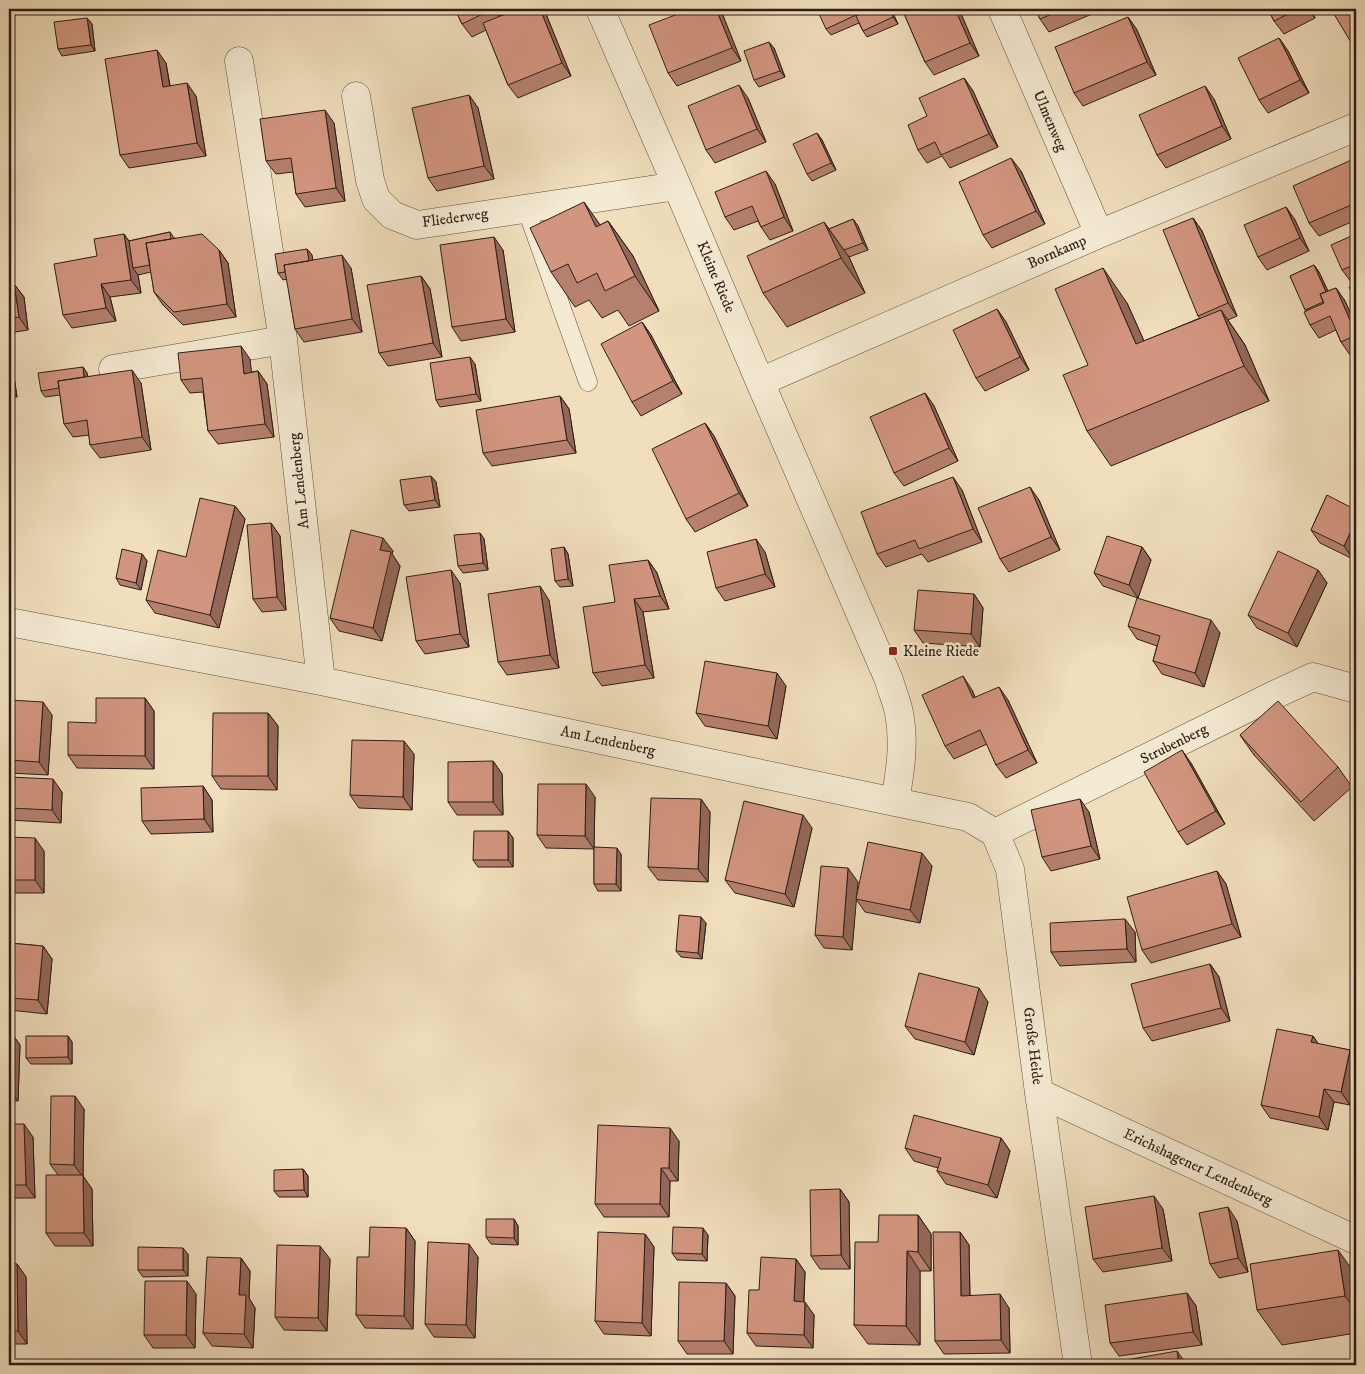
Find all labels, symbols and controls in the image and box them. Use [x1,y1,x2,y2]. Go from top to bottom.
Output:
street label: Ulmenweg [1029,88,1072,155]
street label: Fliederweg [421,204,490,232]
street label: Bornkamp [1024,230,1090,273]
street label: Kleine Riede [692,238,740,316]
street label: Am Lendenberg [284,431,313,530]
place label: Kleine Riede [903,642,979,661]
marker: Kleine Riede [887,645,899,657]
street label: Strubenberg [1137,719,1211,768]
street label: Am Lendenberg [559,722,658,760]
street label: Große Heide [1019,1006,1047,1086]
street label: Erichshagener Lendenberg [1120,1124,1276,1210]

